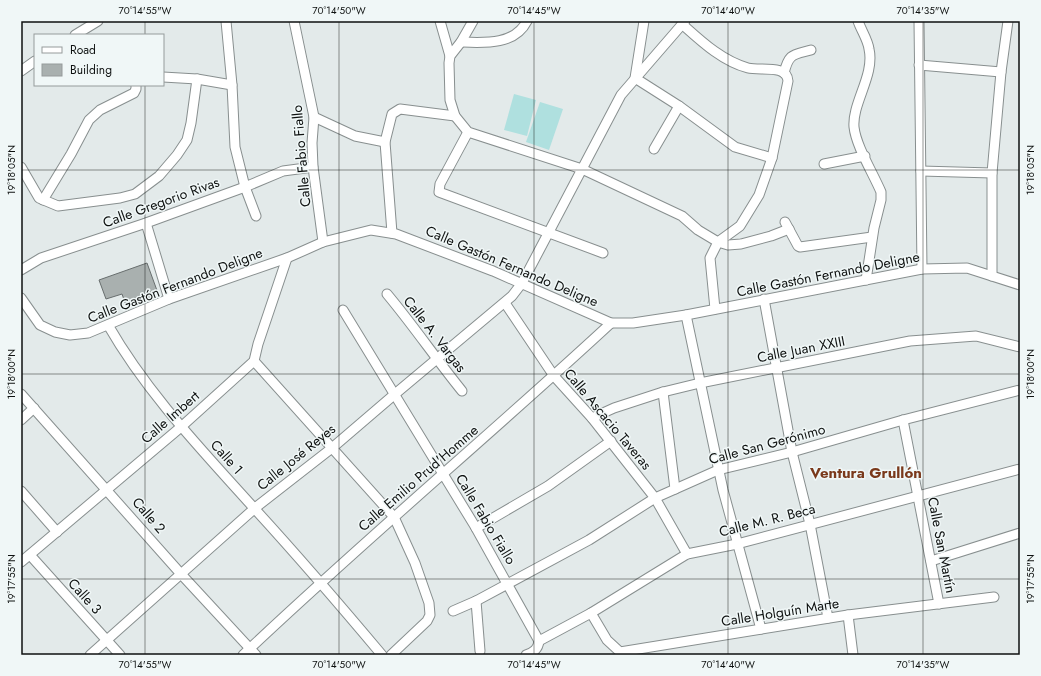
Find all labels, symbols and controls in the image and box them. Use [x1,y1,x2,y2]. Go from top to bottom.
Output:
text: 70°14'55"W [118,3,172,18]
text: 70°14'50"W [312,3,366,18]
text: 70°14'45"W [507,3,561,18]
text: 70°14'40"W [701,3,755,18]
text: 70°14'35"W [897,3,950,18]
legend [34,34,164,86]
text: Road [70,41,96,59]
text: Building [70,61,112,79]
street label: Calle Fabio Fiallo [287,104,315,208]
text: 19°18'05"N [4,145,19,195]
text: 19°18'05"N [1023,145,1038,195]
street label: Calle Gregorio Rivas [100,171,222,232]
street label: Calle Gastón Fernando Deligne [423,220,601,312]
street label: Calle Gastón Fernando Deligne [85,242,265,328]
street label: Calle Gastón Fernando Deligne [735,246,921,302]
street label: Calle A. Vargas [399,292,471,377]
street label: Calle Juan XXIII [755,331,847,367]
text: 19°18'00"N [4,349,19,399]
text: 19°18'00"N [1023,349,1038,399]
street label: Calle Ascacio Taveras [560,364,657,474]
street label: Calle Imbert [136,385,204,448]
street label: Calle José Reyes [252,419,340,495]
street label: Calle San Gerónimo [706,419,828,469]
street label: Calle Emilio Prud'Homme [354,420,482,536]
street label: Calle 1 [206,435,248,479]
district label: Ventura Grullón [809,462,922,484]
street label: Calle Fabio Fiallo [451,470,521,568]
street label: Calle 2 [128,493,170,537]
street label: Calle San Martín [923,495,961,595]
street label: Calle M. R. Beca [717,498,817,542]
text: 19°17'55"N [4,554,19,604]
text: 19°17'55"N [1023,554,1038,604]
street label: Calle 3 [64,574,107,618]
street label: Calle Holguín Marte [720,593,840,631]
text: 70°14'55"W [118,657,172,672]
text: 70°14'50"W [312,657,366,672]
text: 70°14'45"W [507,657,561,672]
text: 70°14'40"W [701,657,755,672]
text: 70°14'35"W [897,657,950,672]

